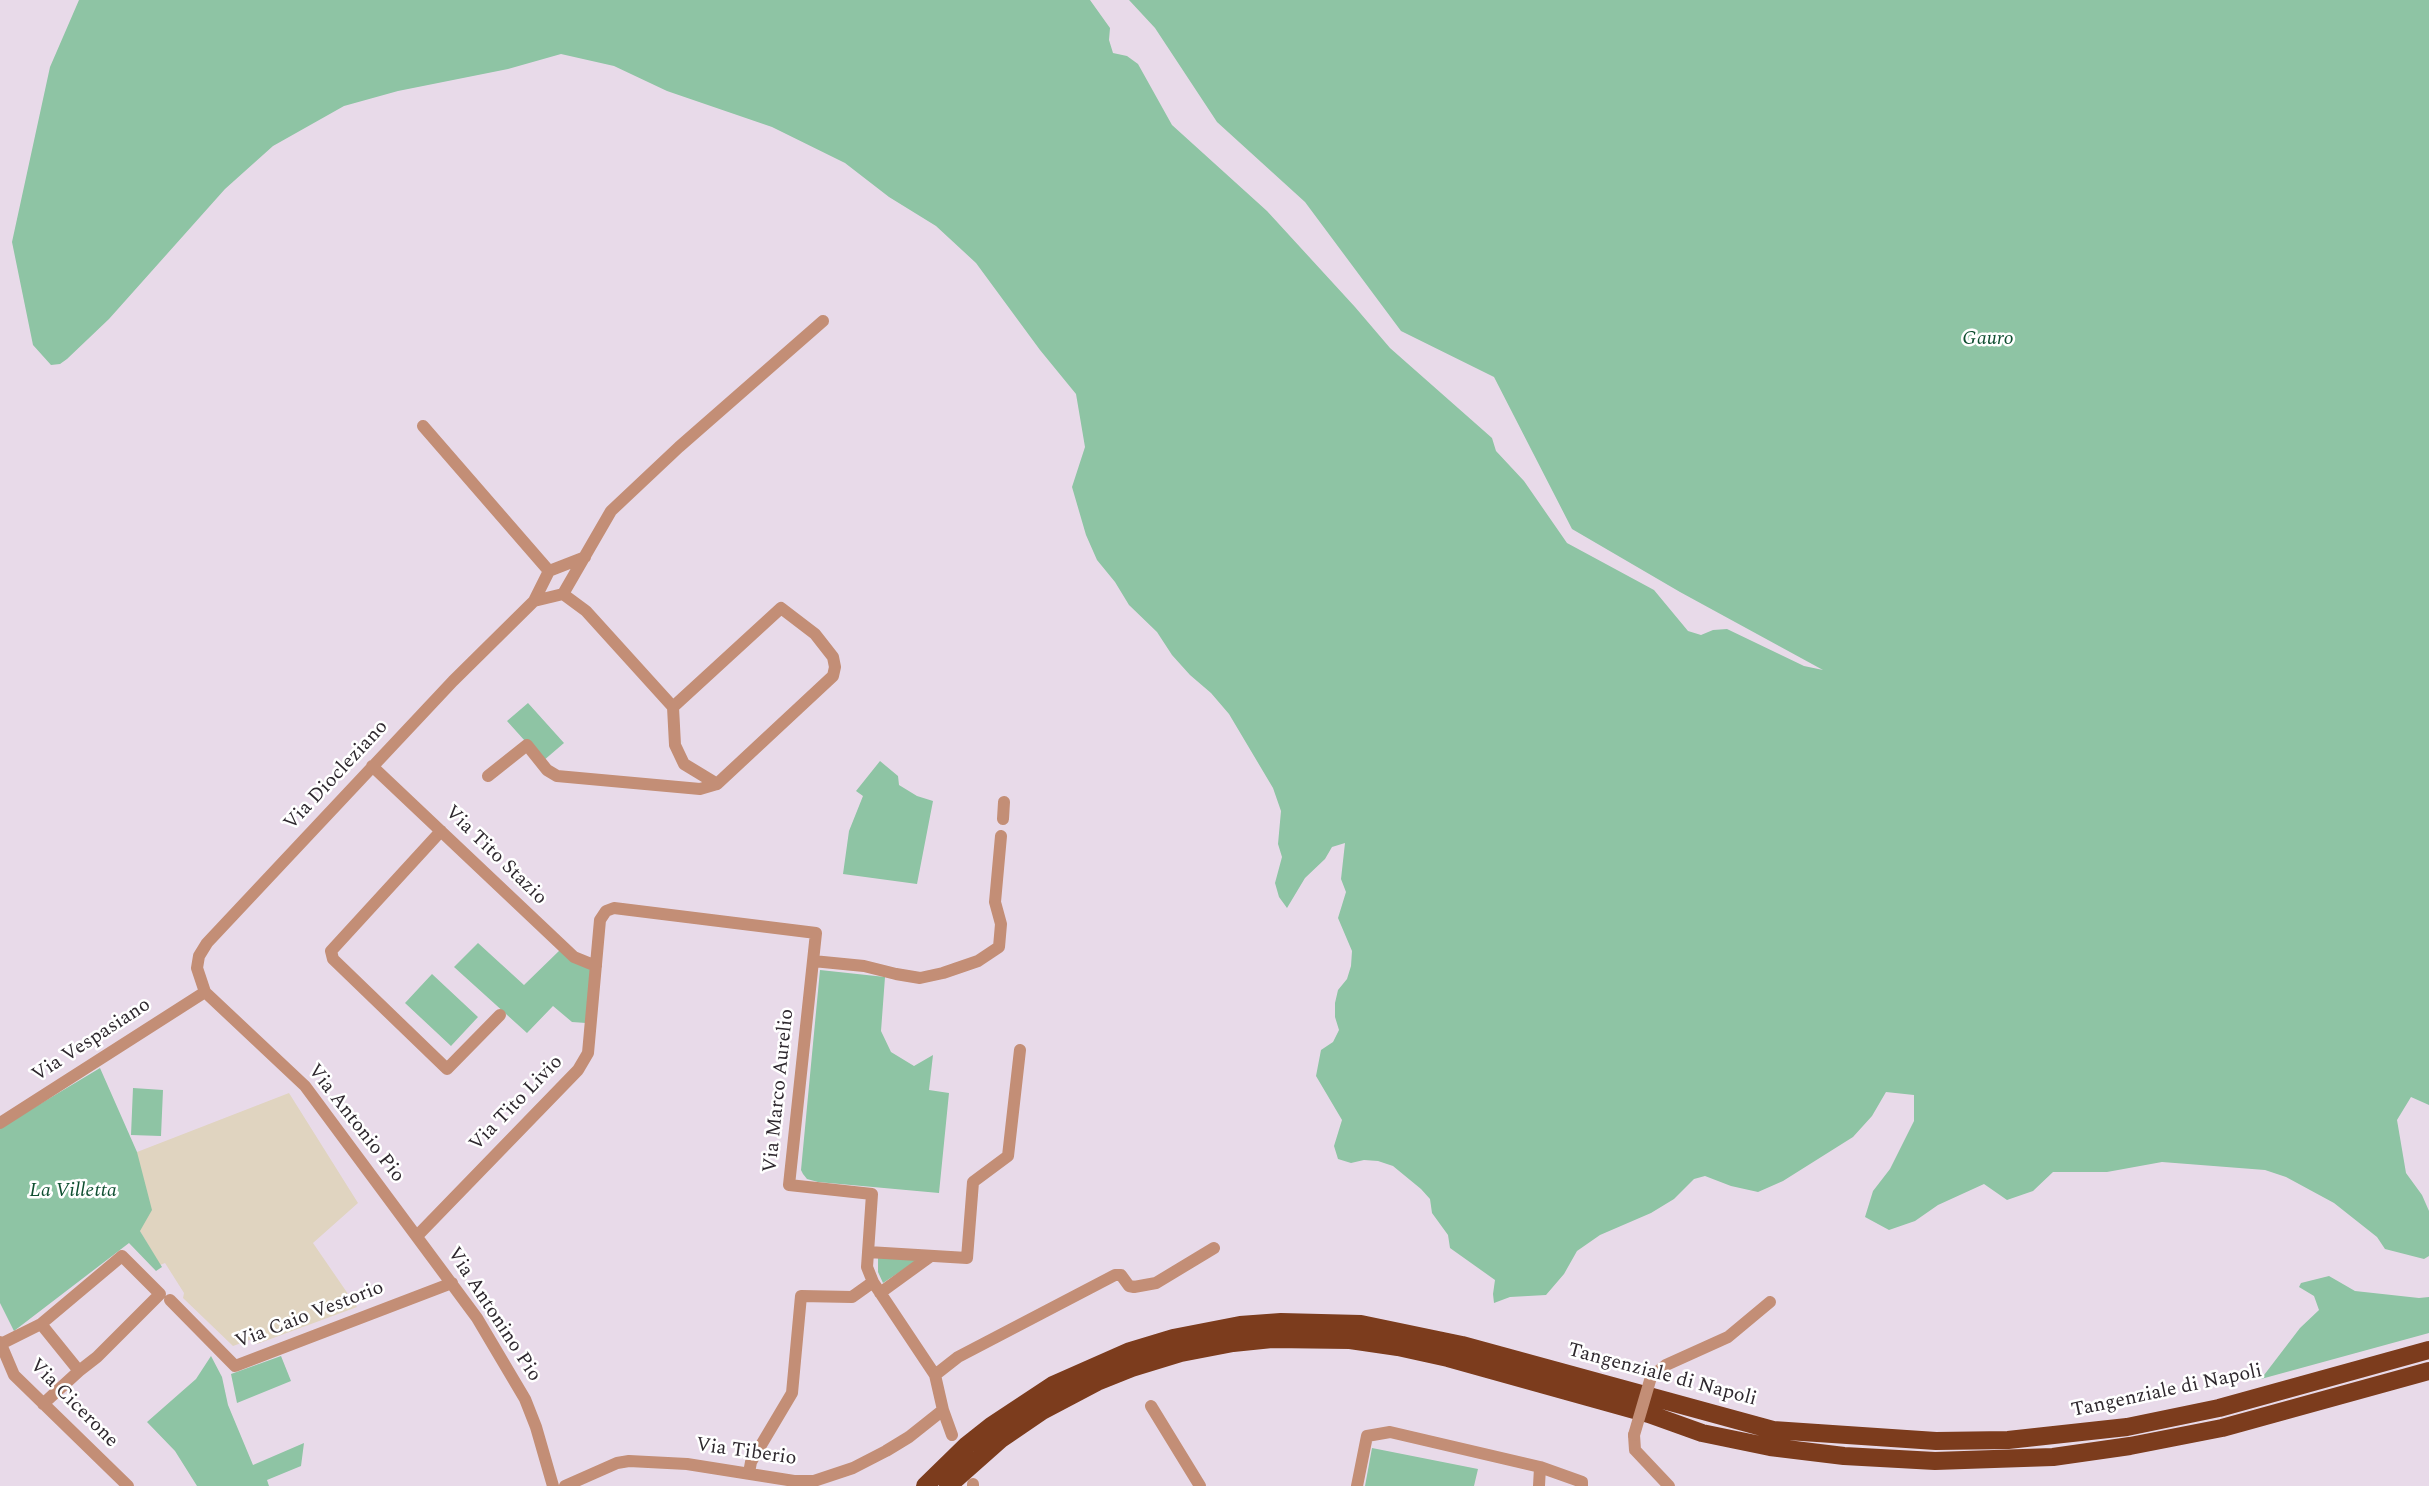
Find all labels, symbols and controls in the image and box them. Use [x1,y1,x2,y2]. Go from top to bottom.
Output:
park label: Gauro [1962,328,2014,352]
street label: Via Diocleziano [280,716,394,836]
street label: Via Tito Stazio [439,801,551,911]
street label: Via Vespasiano [28,994,156,1088]
street label: Via Marco Aurelio [759,1008,801,1174]
street label: Via Tito Livio [465,1051,569,1157]
street label: Via Antonio Pio [301,1060,409,1188]
park label: La Villetta [29,1180,117,1204]
street label: Via Antonino Pio [441,1243,545,1387]
street label: Via Caio Vestorio [232,1277,388,1355]
street label: Tangenziale di Napoli [1565,1339,1759,1413]
street label: Via Cicerone [24,1355,122,1453]
street label: Tangenziale di Napoli [2069,1360,2265,1424]
street label: Via Tiberio [694,1434,798,1472]

